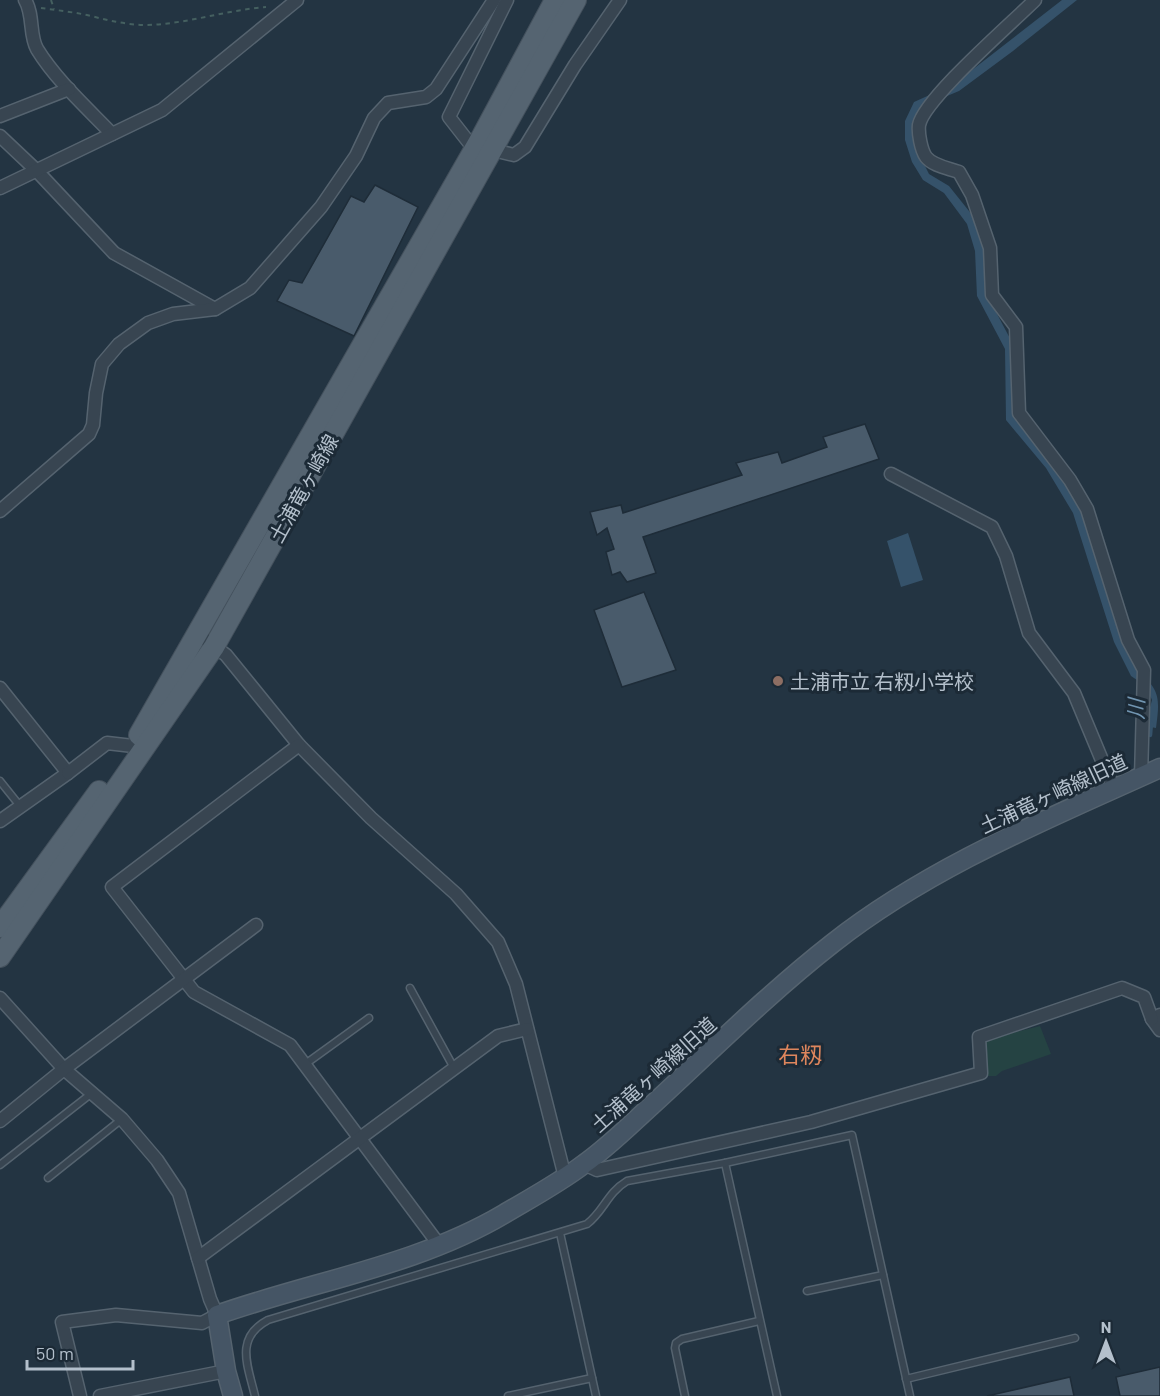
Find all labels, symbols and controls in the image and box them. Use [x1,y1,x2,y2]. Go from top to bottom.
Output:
street label: 土浦竜ヶ崎線 [263,430,343,546]
place label: 土浦市立 右籾小学校 [790,669,974,693]
marker: 土浦市立 右籾小学校 [771,674,785,688]
water label: 川 [1122,696,1148,720]
street label: 土浦竜ヶ崎線旧道 [975,748,1131,838]
street label: 土浦竜ヶ崎線旧道 [586,1012,720,1136]
district label: 右籾 [778,1041,822,1067]
north arrow [1076,1312,1136,1372]
text: N [1101,1317,1111,1336]
scale bar [27,1333,134,1371]
text: 50 m [36,1342,74,1364]

